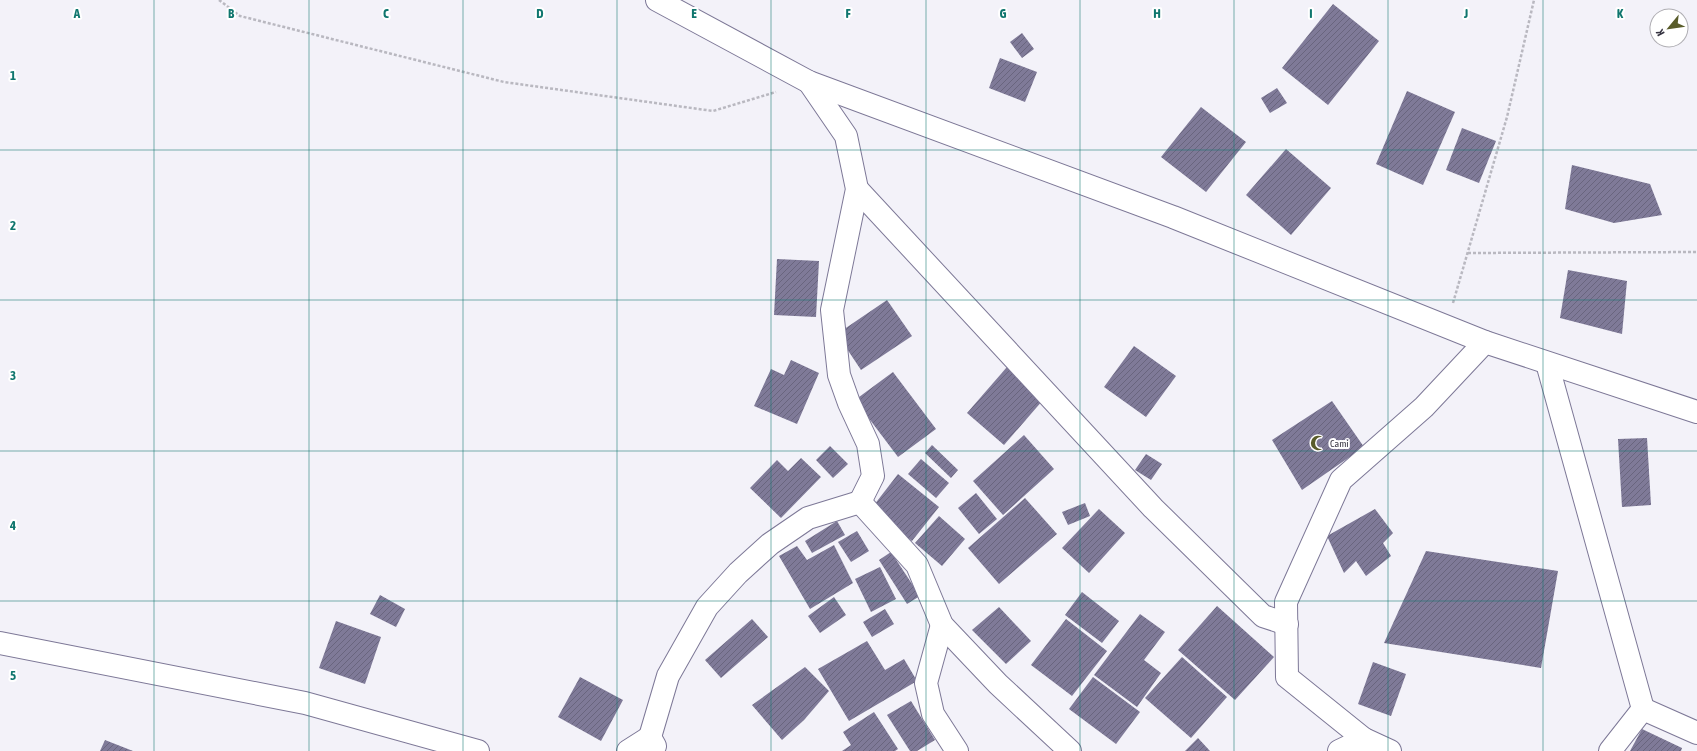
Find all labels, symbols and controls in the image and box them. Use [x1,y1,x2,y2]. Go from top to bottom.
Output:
text: A [73,6,81,21]
text: B [228,6,235,21]
text: C [383,6,389,21]
text: D [536,6,544,21]
text: E [691,6,697,21]
text: F [845,6,851,21]
text: G [1000,6,1007,21]
text: H [1153,6,1161,21]
text: I [1309,6,1313,21]
text: J [1463,6,1468,21]
text: K [1617,6,1624,21]
north arrow [1649,8,1689,48]
text: K [1653,27,1667,38]
text: 1 [10,68,16,83]
text: 2 [10,218,16,233]
text: 3 [10,368,16,383]
mosque icon: Cami [1309,434,1327,452]
place label: Cami [1330,438,1349,449]
text: 4 [9,518,16,533]
text: 5 [10,668,16,683]

